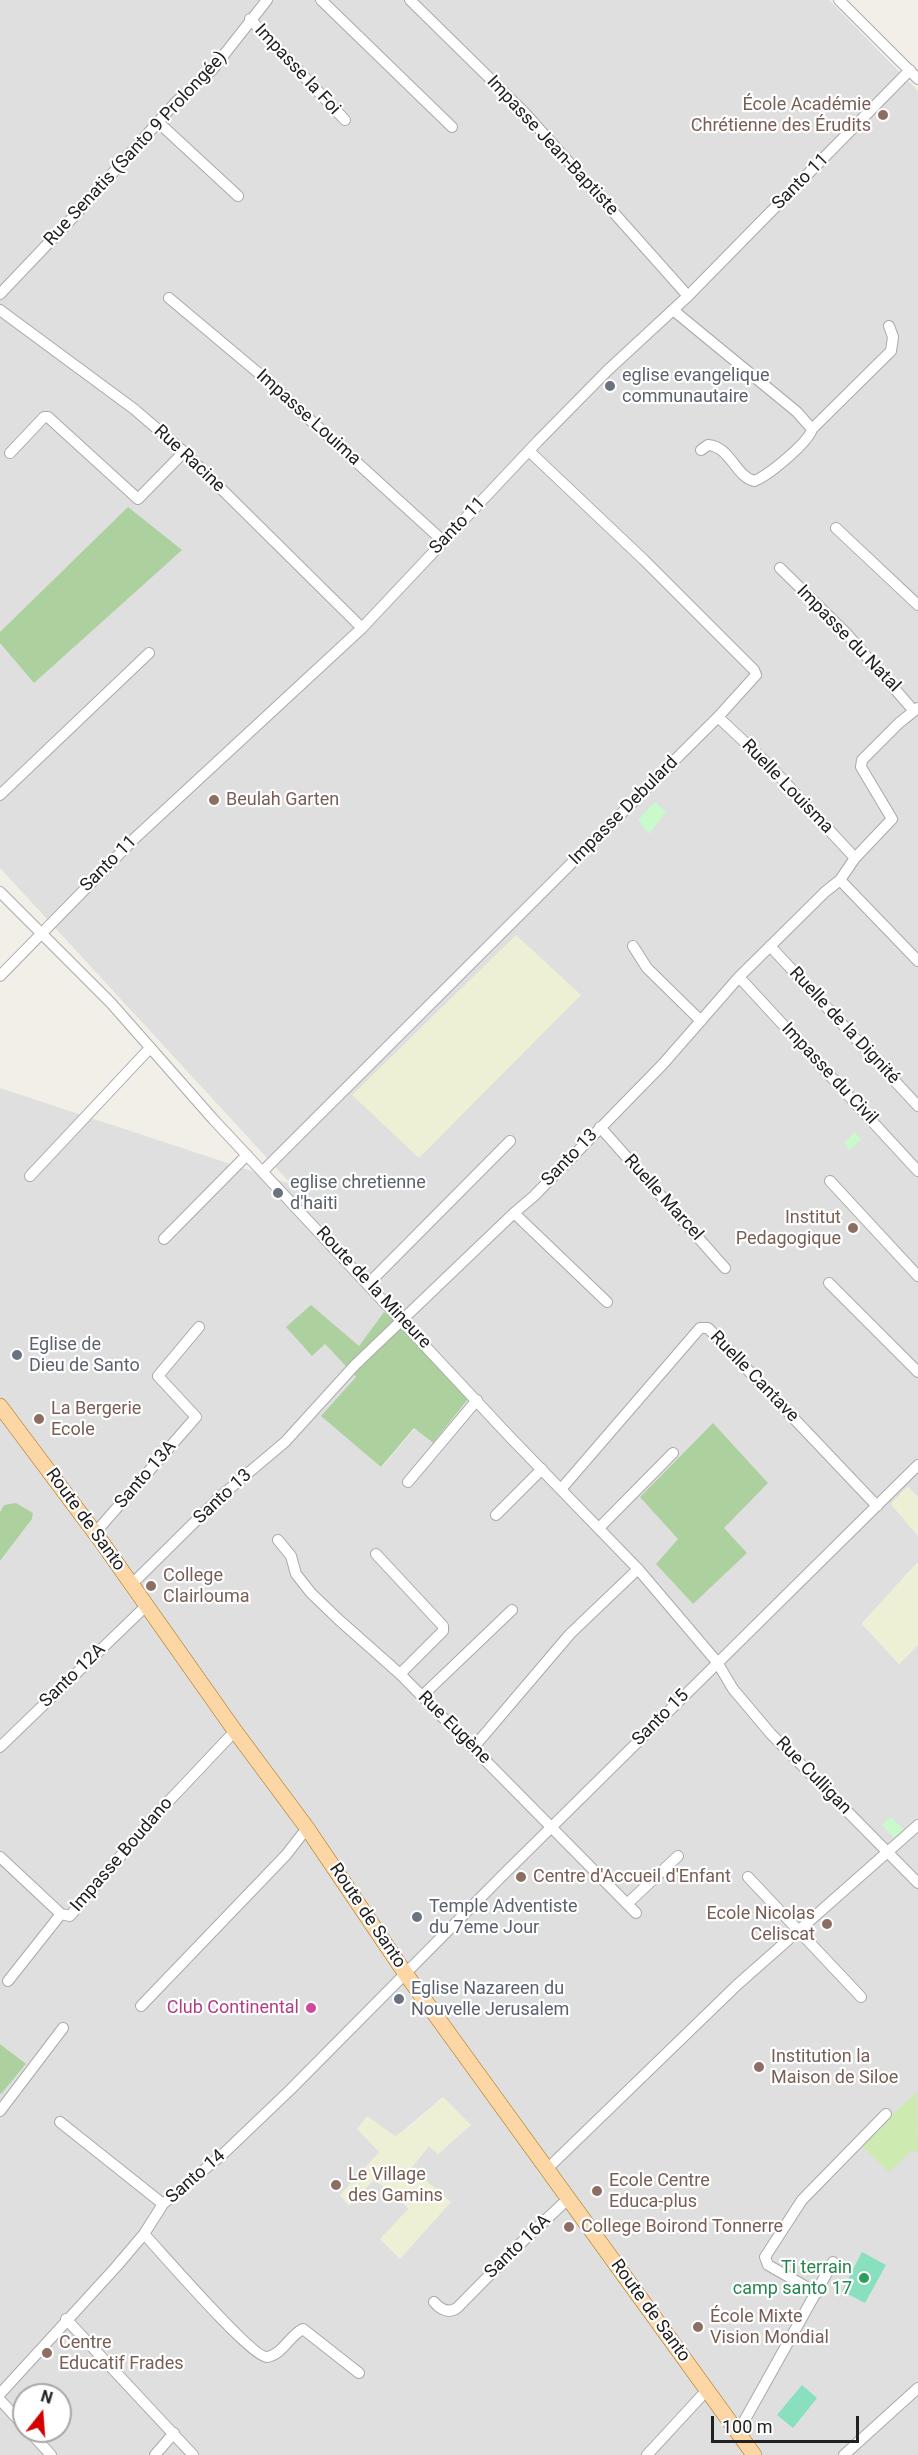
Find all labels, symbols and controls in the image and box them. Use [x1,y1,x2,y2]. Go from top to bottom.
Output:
street label: Impasse la Foi [249,20,345,120]
street label: Rue Senatis (Santo 9 Prolongée) [40,47,232,251]
street label: Impasse Jean-Baptiste [482,72,622,220]
place label: École Académie Chrétienne des Érudits [691,94,871,136]
marker: École Académie Chrétienne des Érudits [876,108,890,122]
street label: Santo 11 [768,149,834,215]
street label: Impasse Louima [251,365,365,471]
place label: eglise evangelique communautaire [622,365,770,407]
marker: eglise evangelique communautaire [603,379,617,393]
street label: Rue Racine [149,421,229,497]
street label: Santo 11 [426,493,490,559]
street label: Impasse du Natal [791,581,905,697]
street label: Ruelle Louisma [737,735,837,839]
street label: Impasse Debulard [565,752,683,870]
place label: Beulah Garten [226,789,339,811]
marker: Beulah Garten [207,793,221,807]
street label: Santo 11 [76,831,142,897]
street label: Ruelle de la Dignité [784,963,904,1089]
street label: Impasse du Civil [776,1019,882,1129]
street label: Santo 13 [538,1125,602,1191]
street label: Ruelle Marcel [619,1151,707,1245]
place label: eglise chretienne d'haiti [290,1172,426,1214]
marker: eglise chretienne d'haiti [271,1186,285,1200]
place label: Institut Pedagogique [736,1207,841,1250]
marker: Institut Pedagogique [846,1221,860,1235]
street label: Route de la Mineure [311,1223,435,1353]
street label: Ruelle Cantave [705,1327,803,1427]
place label: Eglise de Dieu de Santo [29,1334,140,1376]
marker: Eglise de Dieu de Santo [10,1348,24,1362]
place label: La Bergerie Ecole [51,1398,141,1440]
marker: La Bergerie Ecole [32,1412,46,1426]
street label: Santo 13A [111,1437,181,1513]
street label: Route de Santo [40,1464,130,1576]
street label: Santo 13 [190,1465,256,1529]
place label: College Clairlouma [163,1565,250,1608]
marker: College Clairlouma [144,1579,158,1593]
street label: Santo 12A [36,1639,110,1713]
street label: Santo 15 [628,1685,694,1751]
street label: Rue Eugène [413,1687,495,1769]
street label: Rue Culligan [771,1733,855,1819]
street label: Impasse Boudano [66,1793,178,1917]
street label: Route de Santo [324,1859,410,1973]
place label: Centre d'Accueil d'Enfant [533,1866,731,1888]
marker: Centre d'Accueil d'Enfant [514,1870,528,1884]
place label: Temple Adventiste du 7eme Jour [429,1896,578,1938]
place label: Ecole Nicolas Celiscat [706,1903,815,1946]
marker: Temple Adventiste du 7eme Jour [410,1910,424,1924]
marker: Ecole Nicolas Celiscat [820,1917,834,1931]
place label: Eglise Nazareen du Nouvelle Jerusalem [411,1978,569,2020]
marker: Eglise Nazareen du Nouvelle Jerusalem [392,1992,406,2006]
place label: Club Continental [167,1997,299,2019]
marker: Club Continental [304,2001,318,2015]
place label: Institution la Maison de Siloe [771,2046,898,2088]
marker: Institution la Maison de Siloe [752,2060,766,2074]
street label: Santo 14 [162,2146,230,2208]
place label: Le Village des Gamins [348,2164,443,2206]
place label: Ecole Centre Educa-plus [609,2170,710,2212]
marker: Le Village des Gamins [329,2178,343,2192]
marker: Ecole Centre Educa-plus [590,2184,604,2198]
street label: Santo 16A [481,2210,555,2284]
place label: College Boirond Tonnerre [581,2216,783,2238]
marker: College Boirond Tonnerre [562,2220,576,2234]
street label: Route de Santo [605,2255,695,2367]
place label: Ti terrain camp santo 17 [733,2257,852,2300]
marker: Ti terrain camp santo 17 [857,2271,871,2285]
place label: École Mixte Vision Mondial [710,2306,829,2348]
marker: École Mixte Vision Mondial [691,2320,705,2334]
place label: Centre Educatif Frades [59,2332,184,2374]
marker: Centre Educatif Frades [40,2346,54,2360]
north arrow [12,2383,72,2443]
text: N [39,2386,55,2408]
scale bar [714,2404,862,2442]
text: 100 m [722,2416,773,2437]

